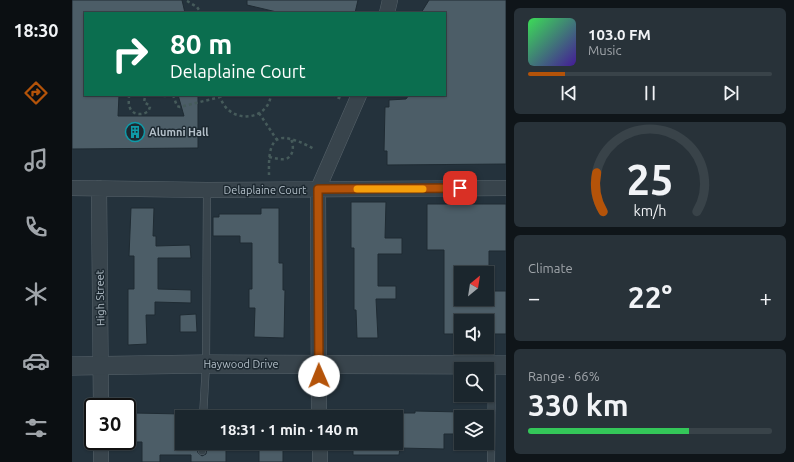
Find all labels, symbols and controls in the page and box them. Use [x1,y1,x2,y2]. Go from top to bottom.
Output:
text: 18:30 [13,20,59,40]
text: 103.0 FM [588,26,651,43]
icon: right [104,28,156,80]
text: 80 m [170,28,232,59]
text: Music [588,43,622,57]
text: Delaplaine Court [170,61,306,81]
icon: directions [22,79,50,107]
icon: previous [558,82,580,104]
icon: pause [639,82,661,104]
icon: next [720,82,742,104]
building icon: Alumni Hall [124,121,146,143]
place label: Alumni Hall [149,126,209,138]
icon: music [22,146,50,174]
text: 25 [627,156,673,203]
pin [443,171,477,205]
icon: arrive [449,177,471,199]
street label: Delaplaine Court [224,184,307,196]
text: km/h [634,203,666,219]
icon: phone [22,213,50,241]
text: Climate [528,261,573,275]
north arrow [454,266,494,306]
map controls [454,266,494,450]
street label: High Street [93,269,106,326]
icon: climate [22,280,50,308]
text: 22° [628,280,672,314]
text: − [528,285,540,310]
text: + [760,285,772,310]
button: sound [454,314,494,354]
icon: car [22,347,50,375]
position arrow [298,355,340,397]
street label: Haywood Drive [203,358,279,370]
button: search [454,362,494,402]
text: Range · 66% [528,369,600,383]
text: 330 km [528,388,629,422]
speed limit sign: 30 [84,398,136,450]
button: layers [454,410,494,450]
icon: filters [22,414,50,442]
text: 18:31 · 1 min · 140 m [220,421,358,438]

